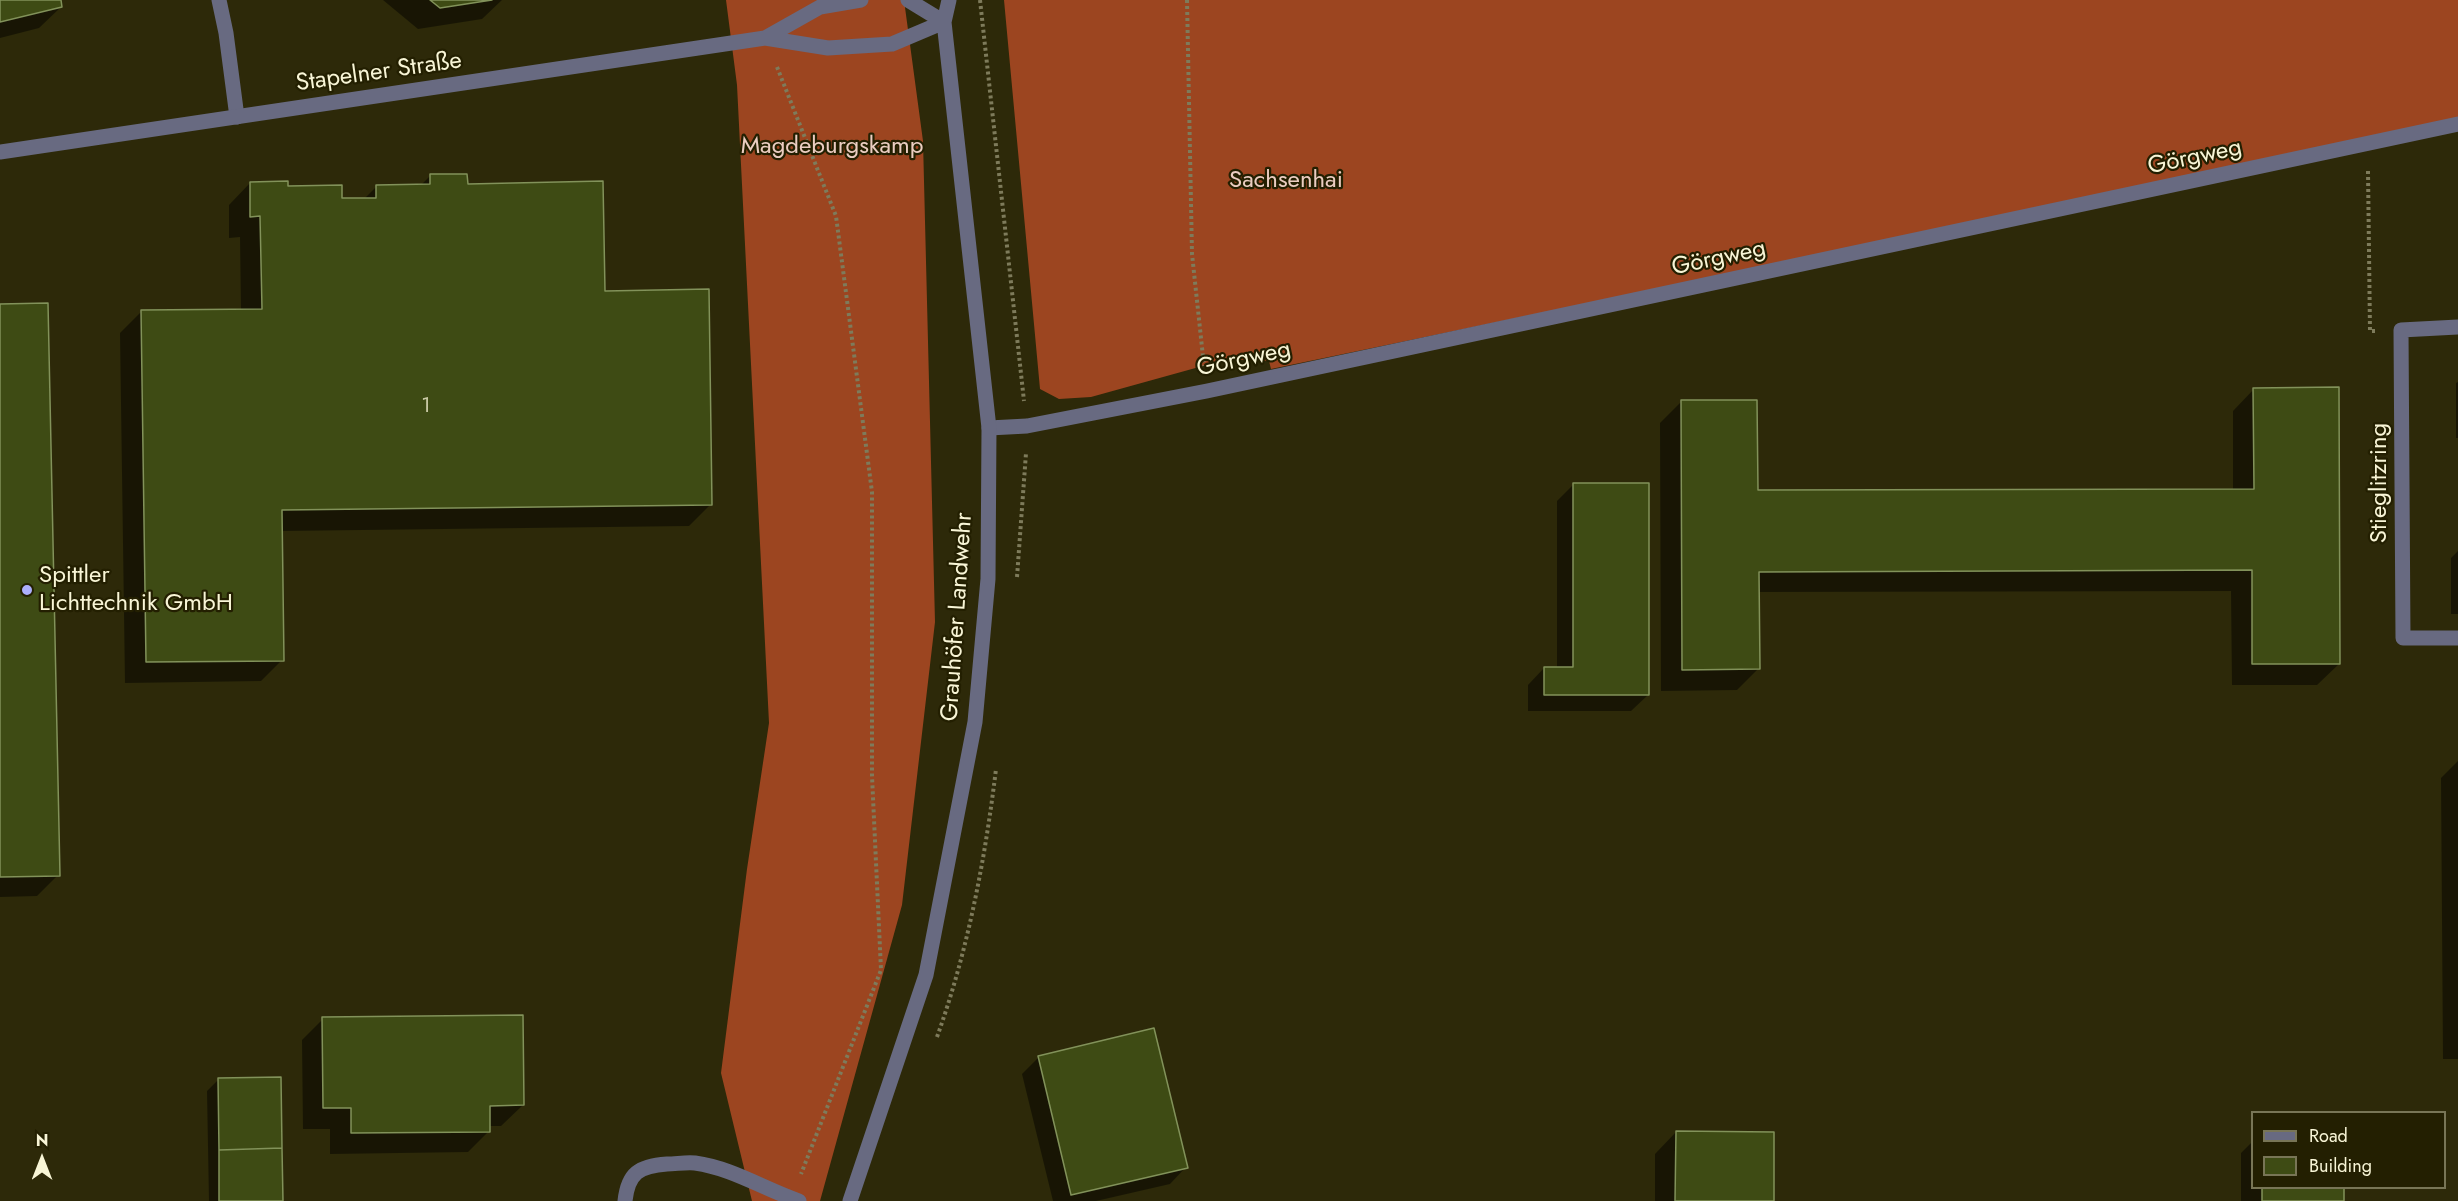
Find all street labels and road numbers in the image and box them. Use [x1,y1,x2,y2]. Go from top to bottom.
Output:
street label: Stapelner Straße [294,47,464,99]
street label: Görgweg [2145,134,2245,182]
street label: Görgweg [1669,235,1769,283]
street label: Görgweg [1194,336,1294,384]
street label: Stieglitzring [2366,423,2394,543]
street label: Grauhöfer Landwehr [936,512,980,722]

